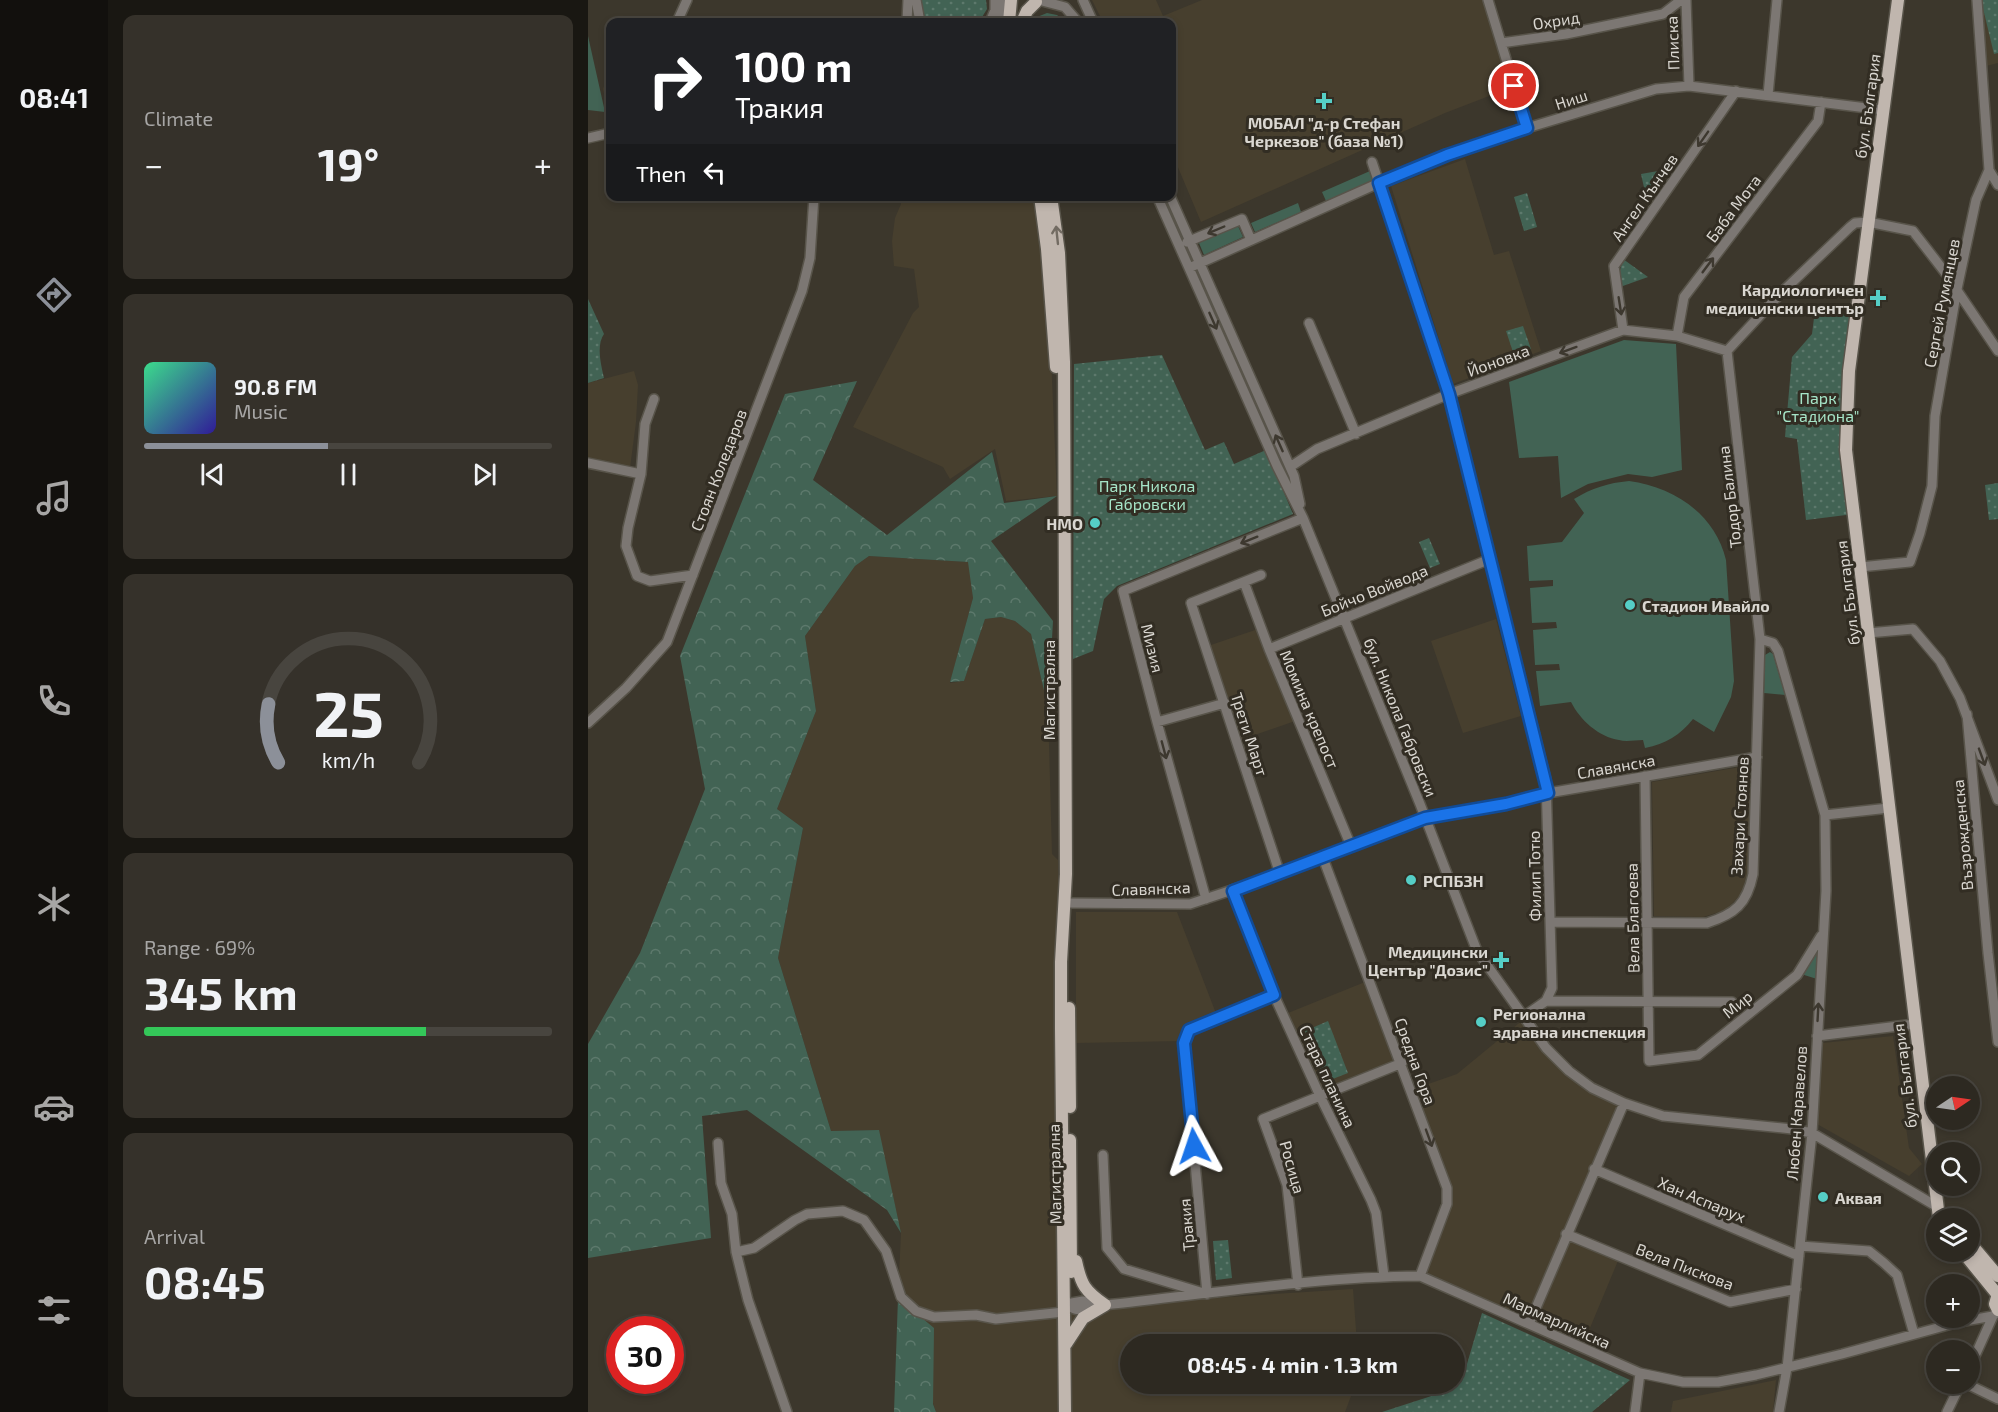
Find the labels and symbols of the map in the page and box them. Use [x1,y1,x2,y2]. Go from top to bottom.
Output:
street label: Охрид [1531,7,1581,33]
street label: Плиска [1662,15,1682,71]
street label: бул. България [1850,52,1885,160]
pin [1488,60,1539,111]
street label: Ниш [1552,85,1590,113]
marker: МОБАЛ "д-р Стефан Черкезов" (база №1) [1315,92,1333,110]
place label: МОБАЛ "д-р Стефан Черкезов" (база №1) [1245,113,1404,150]
one-way arrow [1697,131,1709,147]
street label: Ангел Кънчев [1607,150,1681,244]
street label: Баба Мота [1701,170,1765,246]
one-way arrow [1051,225,1062,245]
one-way arrow [1207,225,1225,236]
street label: Сергей Румянцев [1919,237,1964,369]
one-way arrow [1701,257,1714,273]
place label: Кардиологичен медицински център [1706,280,1864,317]
marker: Кардиологичен медицински център [1869,289,1887,307]
one-way arrow [1614,295,1625,315]
one-way arrow [1209,312,1220,330]
street label: Йоновка [1464,340,1532,380]
one-way arrow [1560,346,1578,357]
park label: Парк "Стадиона" [1777,388,1859,425]
street label: Стоян Коледаров [686,406,750,534]
one-way arrow [1273,434,1284,453]
street label: Тодор Балина [1713,445,1745,549]
park label: Парк Никола Габровски [1099,476,1195,513]
place label: HMO [1046,514,1083,533]
marker: HMO [1088,516,1102,530]
one-way arrow [1240,535,1259,546]
street label: бул. България [1831,539,1864,647]
street label: Бойчо Войвода [1318,560,1430,620]
place label: Стадион Ивайло [1642,596,1770,615]
marker: Стадион Ивайло [1623,598,1637,612]
street label: Мизия [1138,622,1168,674]
street label: бул. Никола Габровски [1359,635,1442,800]
street label: Магистрална [1039,640,1058,740]
street label: Момина крепост [1276,647,1344,771]
street label: Трети Март [1228,690,1272,778]
one-way arrow [1159,740,1170,759]
one-way arrow [1978,747,1989,766]
street label: Славянска [1575,750,1657,782]
street label: Захари Стоянов [1726,756,1752,876]
street label: Възрожденска [1948,779,1976,891]
street label: Филип Тотю [1524,830,1544,922]
street label: Вела Благоева [1622,863,1642,973]
place label: РСПБЗН [1423,871,1484,890]
marker: РСПБЗН [1404,873,1418,887]
street label: Славянска [1111,877,1191,899]
place label: Медицински Център "Дозис" [1368,942,1488,979]
marker: Медицински Център "Дозис" [1492,951,1510,969]
street label: Мир [1718,986,1756,1022]
one-way arrow [1812,1003,1823,1023]
place label: Регионална здравна инспекция [1493,1004,1646,1041]
street label: Средна Гора [1391,1015,1441,1107]
marker: Регионална здравна инспекция [1474,1015,1488,1029]
street label: Стара планина [1296,1022,1360,1130]
street label: бул. България [1888,1022,1921,1130]
street label: Любен Каравелов [1782,1045,1810,1181]
north arrow [1926,1076,1980,1130]
position arrow [1162,1114,1226,1178]
street label: Магистрална [1044,1124,1064,1224]
one-way arrow [1424,1128,1435,1147]
street label: Росица [1276,1138,1310,1196]
street label: Хан Аспарух [1655,1172,1749,1227]
place label: Аквая [1835,1188,1882,1207]
marker: Аквая [1816,1190,1830,1204]
street label: Тракия [1174,1198,1198,1252]
street label: Вела Пискова [1633,1239,1737,1293]
street label: Мармарлийска [1500,1288,1614,1352]
speed limit sign: 30 [606,1316,684,1394]

